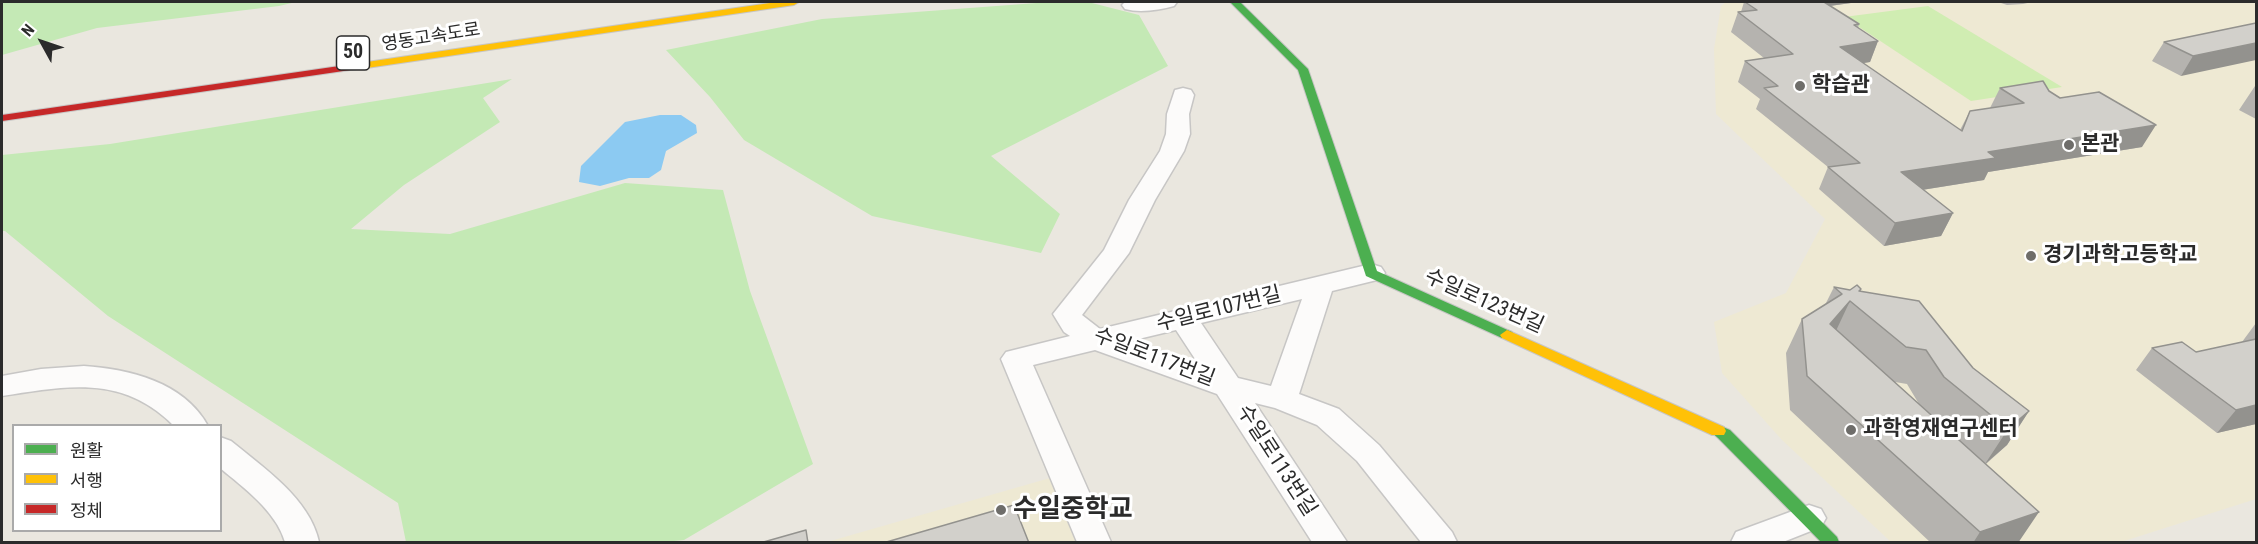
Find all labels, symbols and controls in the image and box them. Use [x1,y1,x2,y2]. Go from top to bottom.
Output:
north arrow [12,12,72,72]
text: N [17,20,38,40]
street label: 영동고속도로 [380,20,482,56]
road number: 50 [336,36,370,70]
place label: 학습관 [1812,73,1870,99]
marker: 학습관 [1793,79,1807,93]
place label: 본관 [2081,132,2120,158]
marker: 본관 [2062,138,2076,152]
place label: 경기과학고등학교 [2043,243,2198,269]
marker: 경기과학고등학교 [2024,249,2038,263]
street label: 수일로123번길 [1421,265,1547,339]
street label: 수일로107번길 [1154,282,1284,338]
street label: 수일로117번길 [1090,323,1218,393]
street label: 수일로113번길 [1231,401,1321,521]
place label: 과학영재연구센터 [1863,417,2018,443]
marker: 과학영재연구센터 [1844,423,1858,437]
legend [12,424,222,532]
text: 원활 [70,440,103,461]
text: 서행 [70,470,103,491]
place label: 수일중학교 [1013,494,1133,526]
text: 정체 [70,500,103,521]
marker: 수일중학교 [994,503,1008,517]

